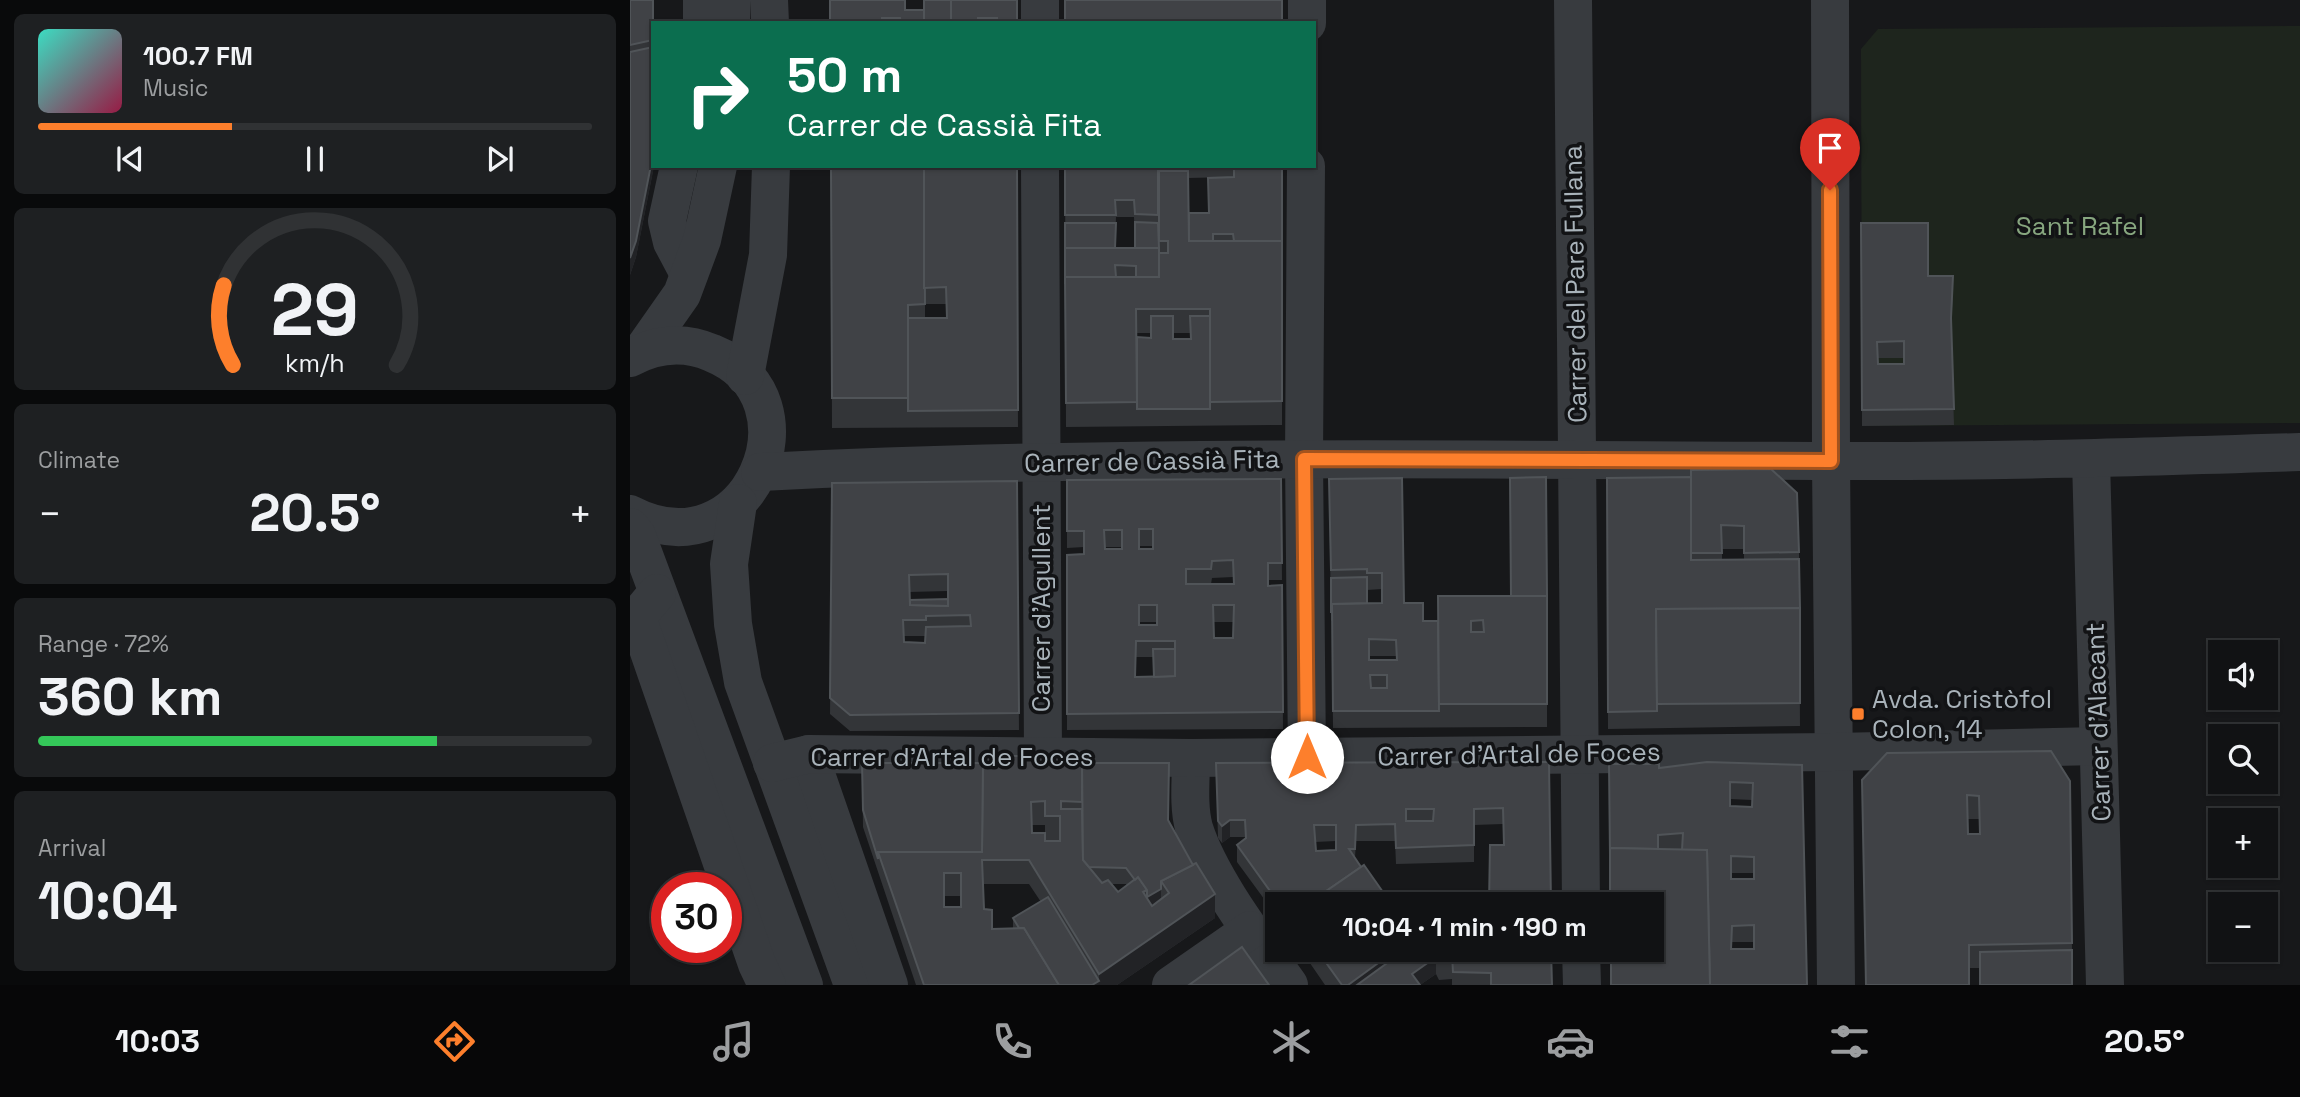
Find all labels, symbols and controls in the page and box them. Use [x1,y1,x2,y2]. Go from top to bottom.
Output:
text: 100.7 FM [143,39,253,73]
text: 50 m [787,44,902,106]
icon: right [672,49,763,140]
text: Music [143,73,208,103]
text: Carrer de Cassià Fita [787,105,1102,145]
pin [1800,118,1860,190]
icon: arrive [1811,129,1849,167]
icon: previous [111,140,149,178]
icon: pause [296,140,334,178]
icon: next [481,140,519,178]
street label: Carrer del Pare Fullana [1556,145,1594,423]
park label: Sant Rafel [2016,209,2144,243]
text: 29 [271,263,359,356]
text: km/h [285,347,345,379]
street label: Carrer de Cassià Fita [1024,442,1280,480]
text: Climate [38,445,120,475]
text: 20.5° [249,480,381,546]
text: − [38,490,62,538]
text: + [568,490,592,538]
street label: Carrer d'Agullent [1024,504,1058,712]
street label: Carrer d'Alacant [2078,622,2118,822]
text: Range · 72% [38,629,169,659]
map controls [2208,640,2278,962]
button: sound [2208,640,2278,710]
text: 360 km [38,664,222,730]
place label: Avda. Cristòfol Colon, 14 [1872,682,2052,746]
marker: Avda. Cristòfol Colon, 14 [1850,706,1866,722]
position arrow [1270,720,1344,794]
button: search [2208,724,2278,794]
street label: Carrer d'Artal de Foces [1377,735,1661,773]
street label: Carrer d'Artal de Foces [810,740,1094,774]
button: + [2208,808,2278,878]
text: Arrival [38,833,106,863]
text: 10:04 [38,868,177,934]
speed limit sign: 30 [651,872,742,963]
button: − [2208,892,2278,962]
text: 10:04 · 1 min · 190 m [1342,910,1587,944]
icon: directions [430,1017,479,1066]
icon: music [709,1017,758,1066]
icon: phone [988,1017,1037,1066]
icon: climate [1267,1017,1316,1066]
icon: car [1546,1017,1595,1066]
icon: filters [1825,1017,1874,1066]
text: 10:03 [115,1021,200,1061]
text: 20.5° [2104,1021,2185,1061]

